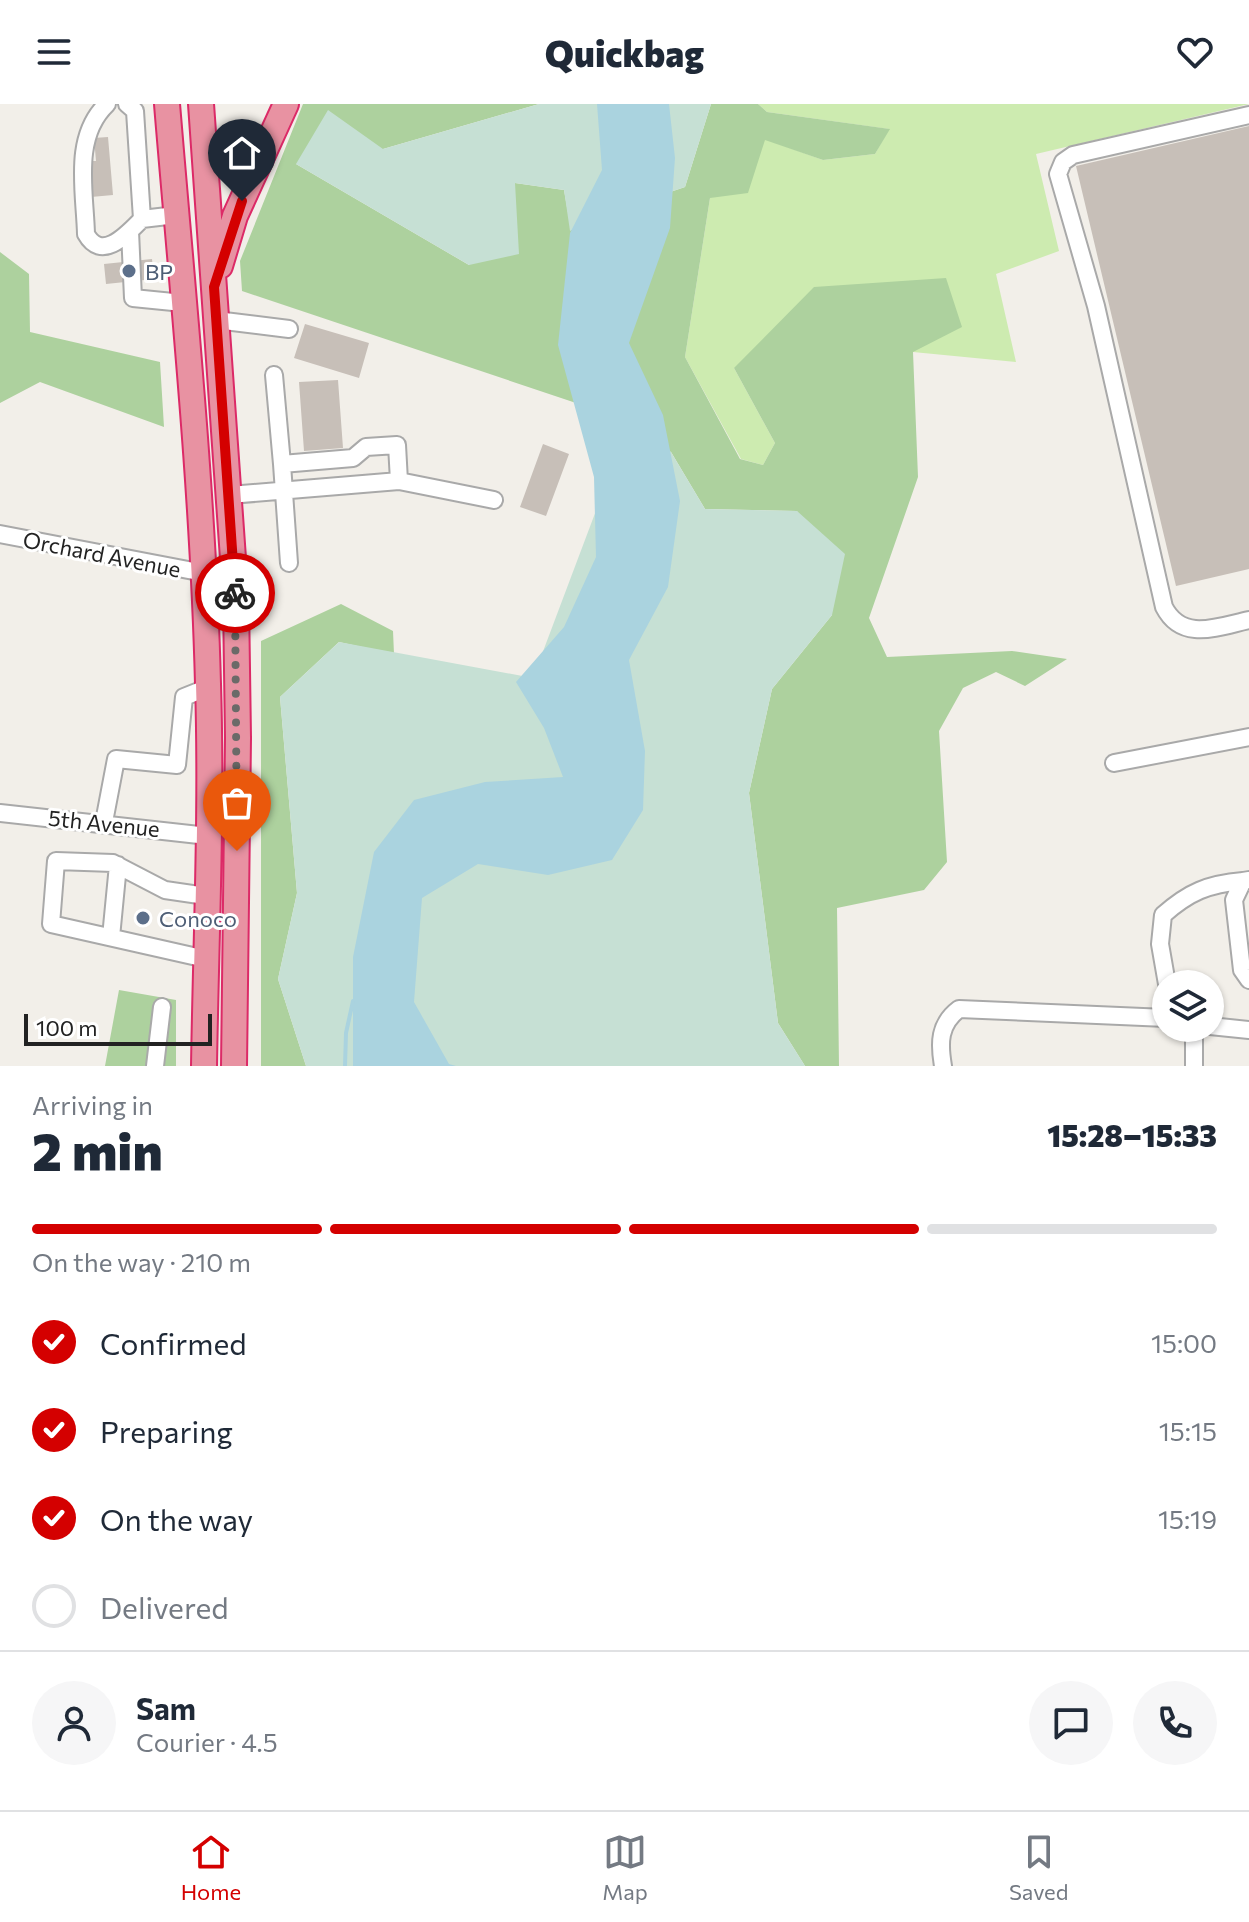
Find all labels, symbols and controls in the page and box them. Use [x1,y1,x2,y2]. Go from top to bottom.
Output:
icon: menu [32,30,76,74]
text: Quickbag [545,30,704,74]
icon: heart [1173,30,1217,74]
pin [208,119,276,201]
icon: home [220,131,264,175]
place label: BP [145,258,173,285]
marker: BP [120,262,138,280]
street label: Orchard Avenue [21,525,183,583]
courier [195,553,275,633]
icon: bike [213,571,257,615]
pin [203,769,271,851]
icon: bag [215,781,259,825]
street label: 5th Avenue [47,804,161,842]
place label: Conoco [159,905,237,932]
marker: Conoco [134,909,152,927]
map controls [1152,970,1224,1042]
button: layers [1152,970,1224,1042]
scale bar [24,1010,212,1046]
text: 100 m [36,1014,98,1041]
text: Arriving in [32,1089,153,1120]
text: 15:28–15:33 [1047,1116,1217,1153]
text: 2 min [32,1118,163,1182]
text: On the way · 210 m [32,1246,251,1277]
icon: check [32,1320,76,1364]
text: Confirmed [100,1324,247,1361]
text: 15:00 [1151,1327,1217,1358]
icon: check [32,1408,76,1452]
text: Preparing [100,1412,233,1449]
text: 15:15 [1159,1415,1217,1446]
icon: check [32,1496,76,1540]
text: On the way [100,1500,253,1537]
text: 15:19 [1158,1503,1217,1534]
text: Delivered [100,1588,229,1625]
button: person [32,1681,116,1765]
button: chat [1029,1681,1113,1765]
button: phone [1133,1681,1217,1765]
text: Sam [136,1689,196,1726]
text: Courier · 4.5 [136,1726,278,1757]
tab: Home [181,1830,241,1905]
tab: Map [602,1830,648,1905]
tab: Saved [1009,1830,1068,1905]

